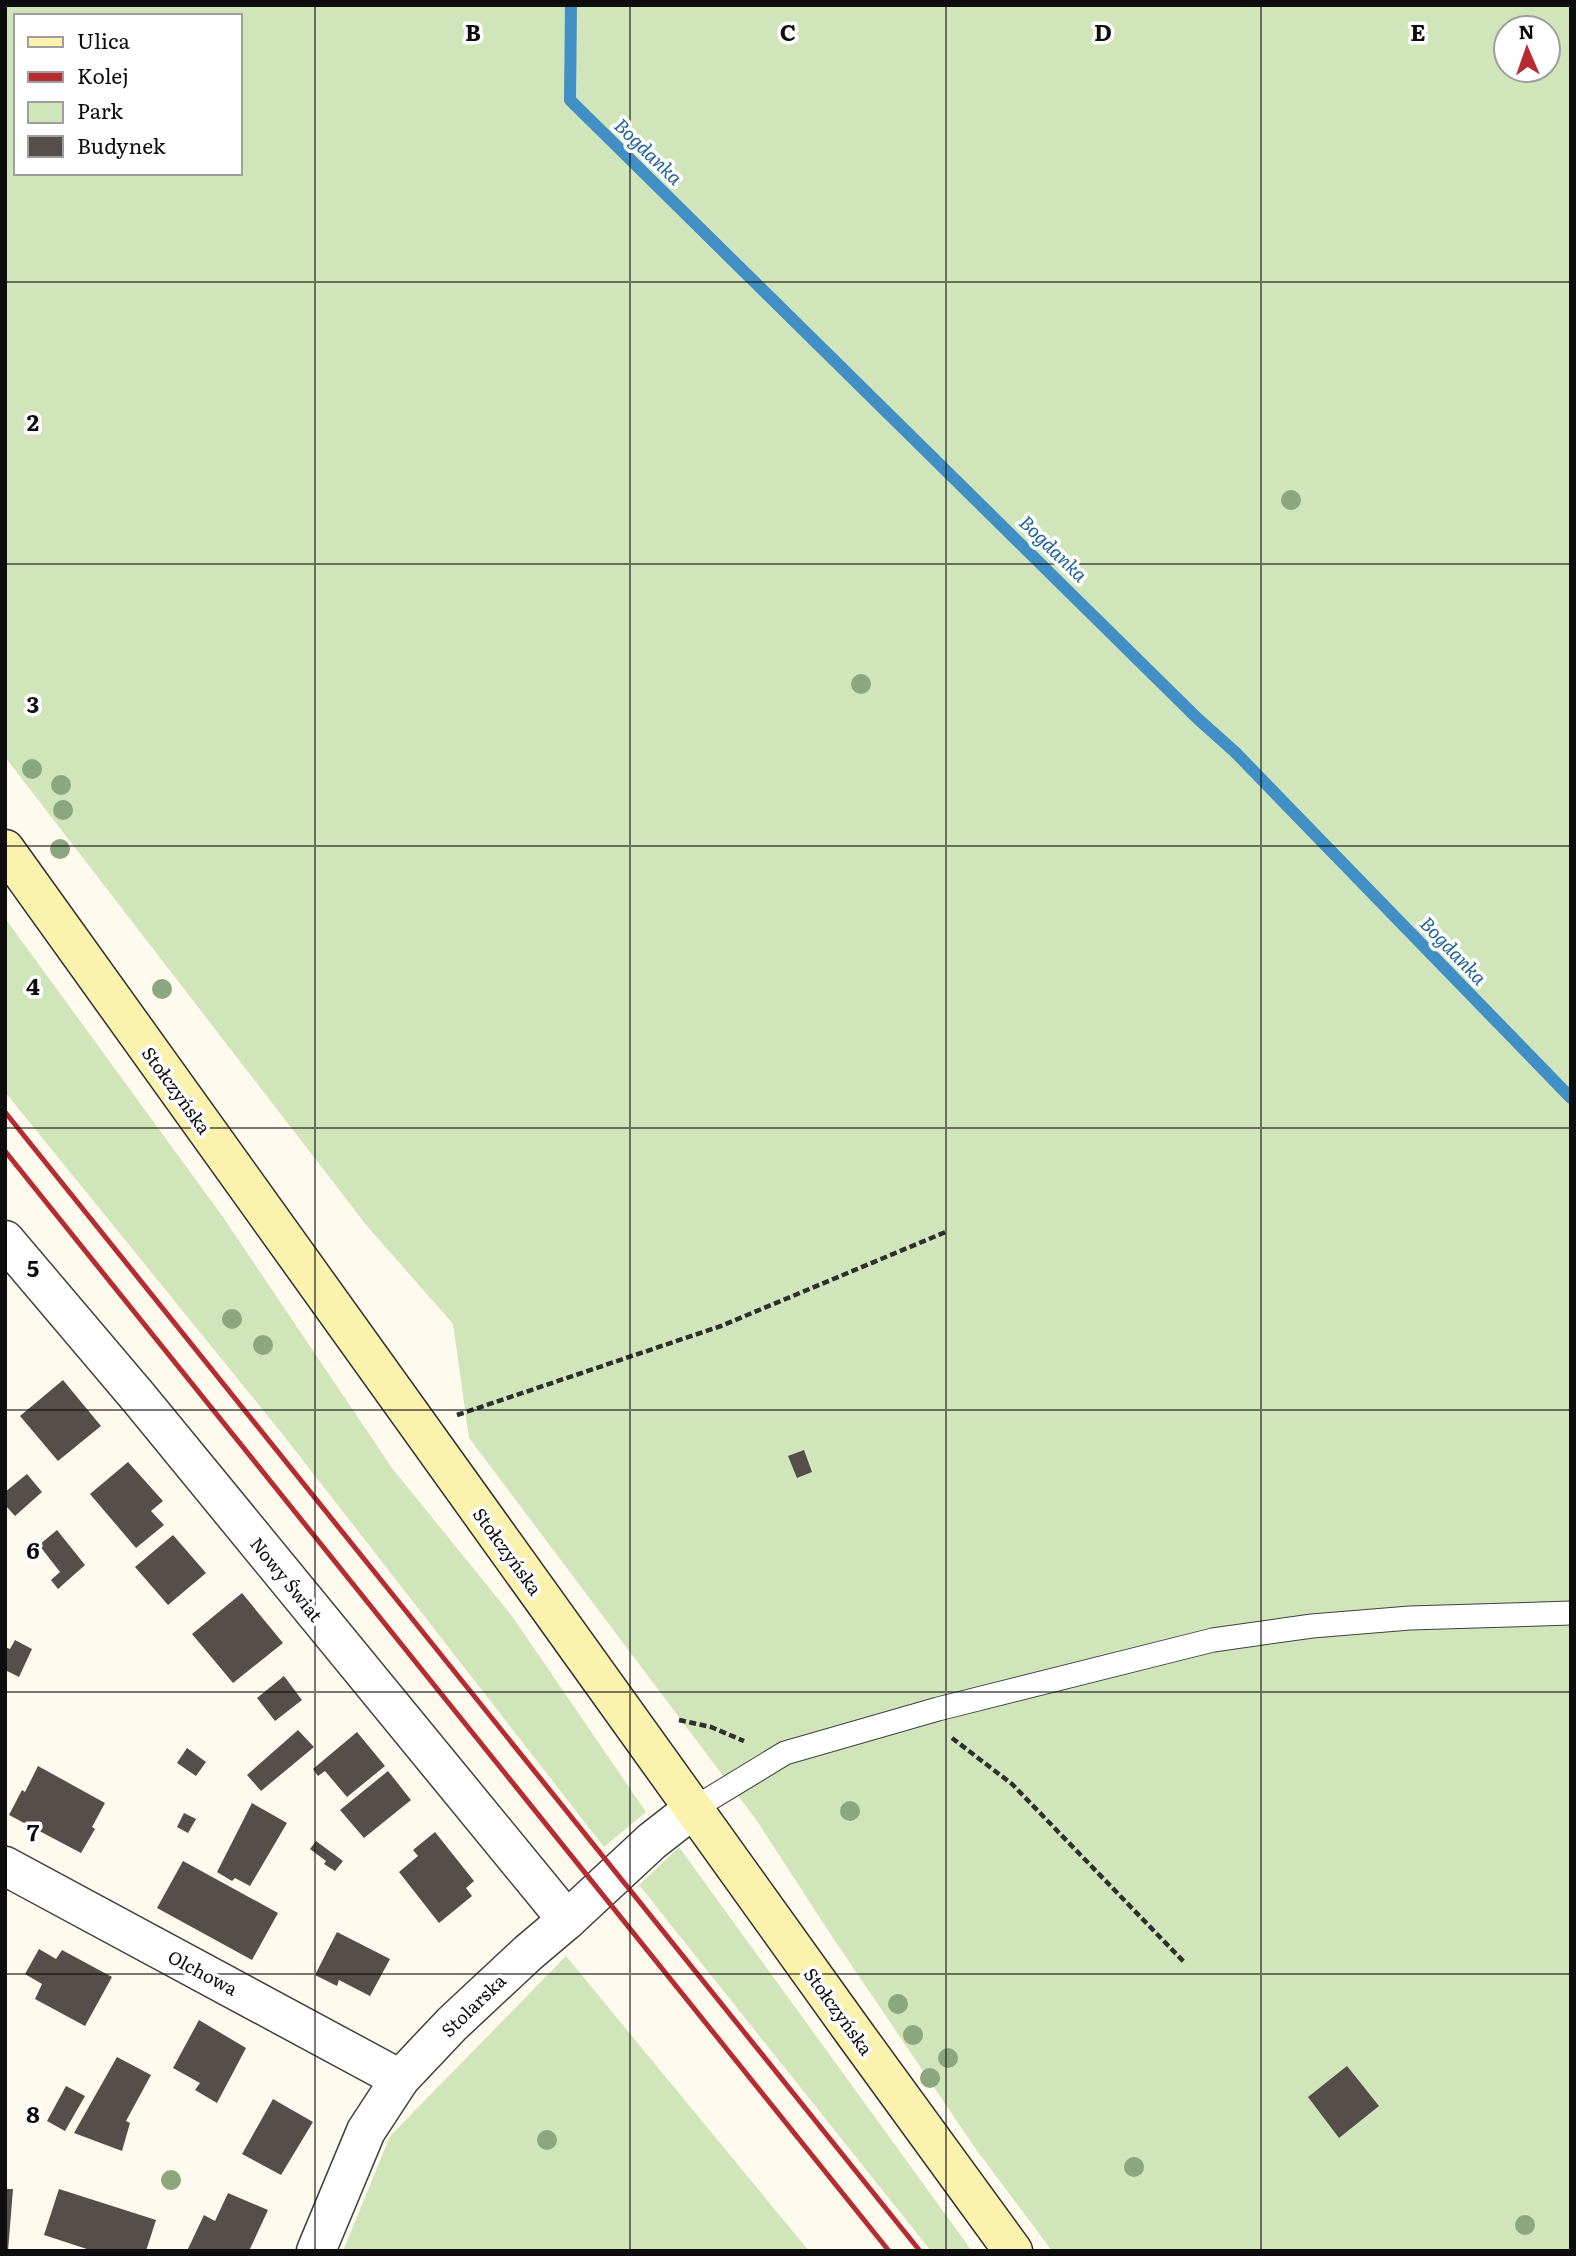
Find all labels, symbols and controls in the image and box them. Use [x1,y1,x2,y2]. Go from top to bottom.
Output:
legend [14,14,242,175]
text: B [465,14,481,48]
text: C [780,14,796,48]
text: D [1094,14,1112,48]
text: E [1410,14,1426,48]
north arrow [1492,14,1562,84]
text: N [1518,17,1535,45]
text: Ulica [77,24,131,55]
text: Kolej [77,59,129,90]
text: Park [77,94,123,125]
water label: Bogdanka [609,111,690,191]
text: Budynek [77,129,166,160]
text: 2 [27,404,39,438]
water label: Bogdanka [1014,508,1095,588]
text: 3 [27,686,39,720]
water label: Bogdanka [1414,910,1494,991]
text: 4 [26,968,40,1002]
street label: Stołczyńska [136,1041,218,1140]
text: 5 [27,1250,39,1284]
street label: Stołczyńska [467,1502,549,1601]
street label: Nowy Świat [244,1531,330,1628]
text: 6 [26,1532,40,1566]
text: 7 [27,1814,40,1848]
street label: Olchowa [163,1942,243,2002]
street label: Stołczyńska [798,1962,880,2061]
street label: Stolarska [435,1967,512,2043]
text: 8 [26,2096,40,2130]

